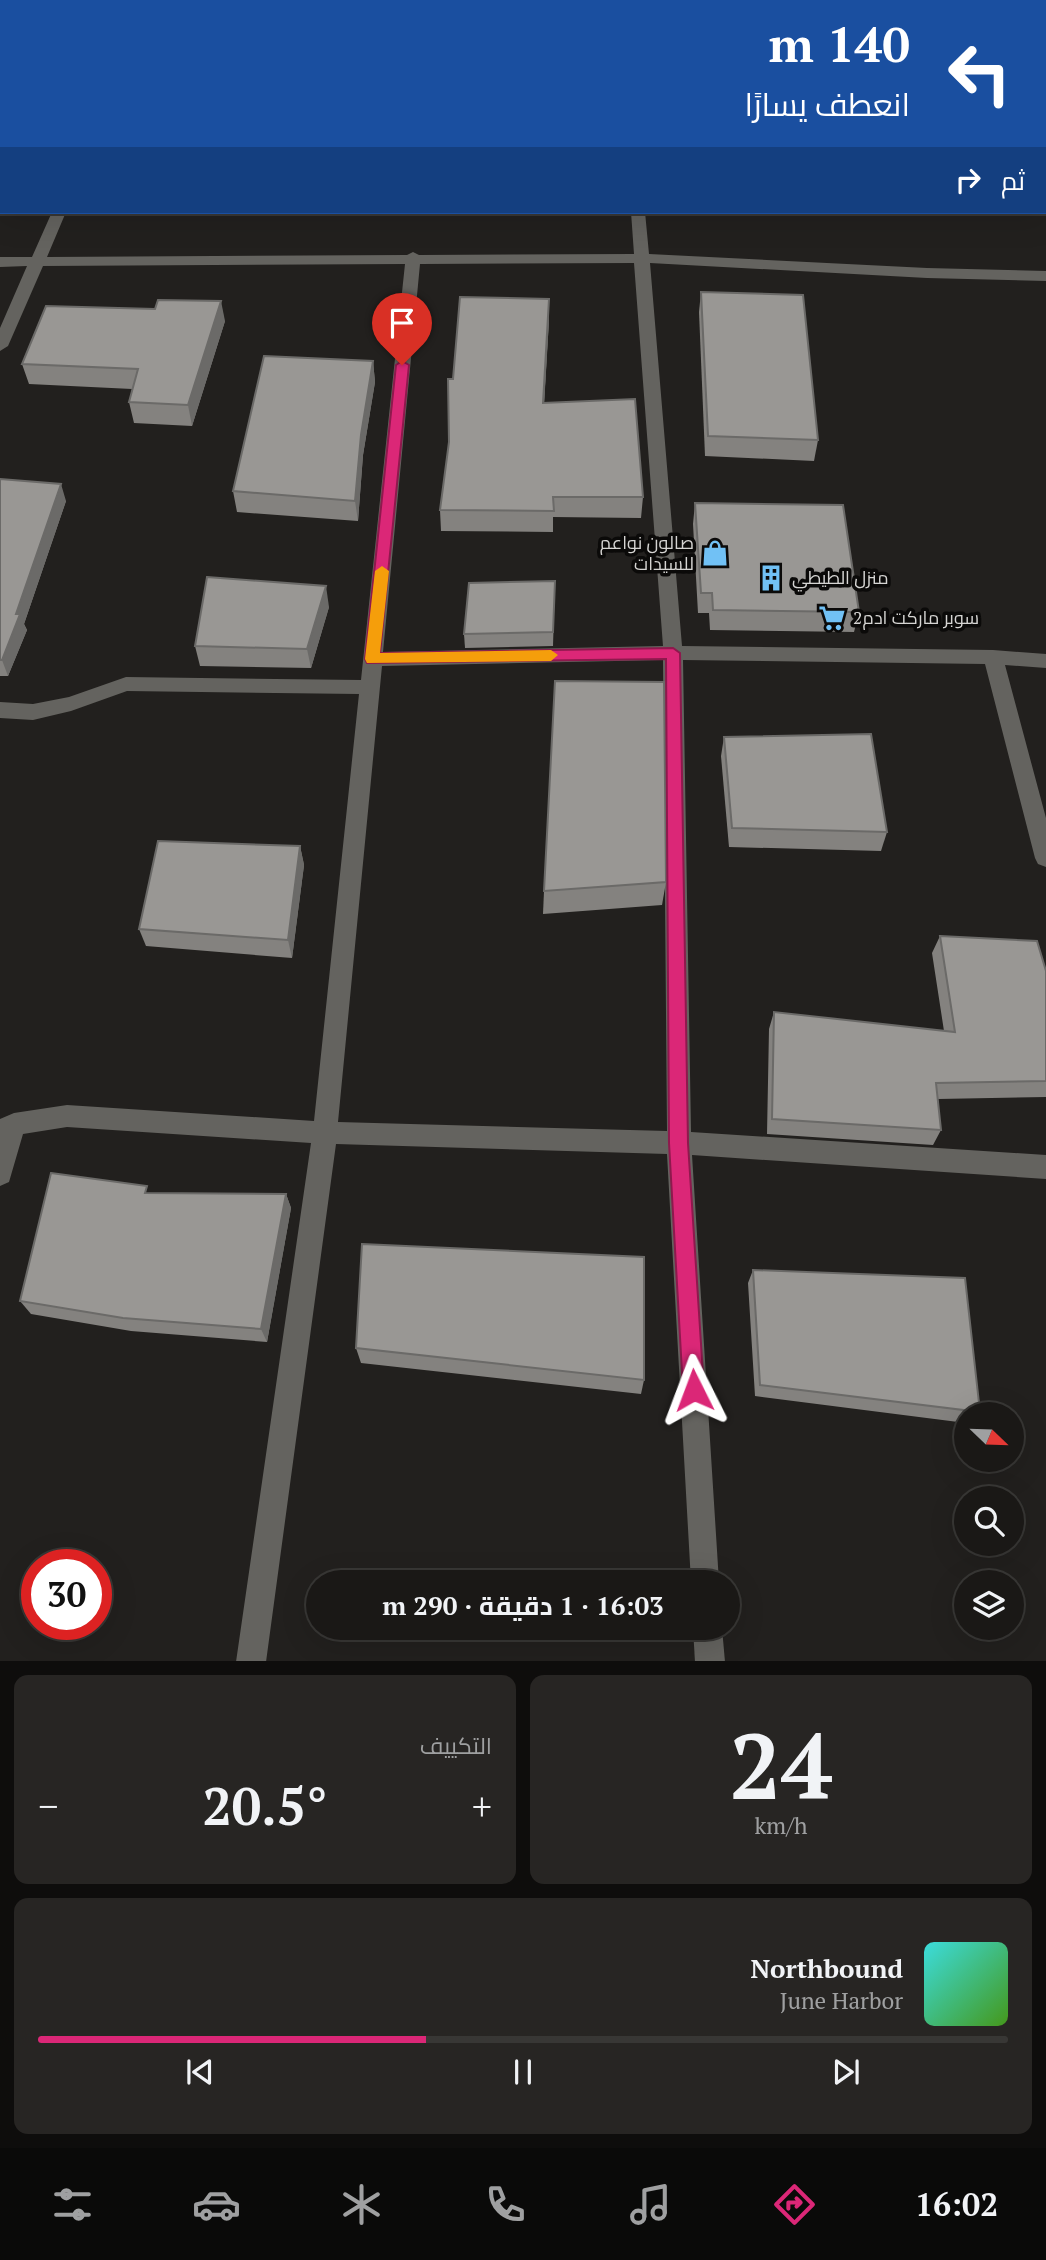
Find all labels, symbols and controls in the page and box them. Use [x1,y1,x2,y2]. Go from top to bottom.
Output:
text: 140 m [768,11,910,76]
icon: left [934,28,1025,119]
text: انعطف يسارًا [744,83,910,125]
icon: right [949,161,987,199]
text: ثم [1001,163,1025,197]
pin [372,293,432,365]
icon: arrive [383,304,421,342]
place label: صالون نواعم للسيدات [600,530,694,575]
shop icon: صالون نواعم للسيدات [700,538,730,568]
building icon: منزل الطيطي [756,563,786,593]
place label: منزل الطيطي [792,565,889,592]
supermarket icon: سوبر ماركت ادم2 [817,603,847,633]
place label: سوبر ماركت ادم2 [853,605,979,630]
position arrow [657,1353,731,1427]
north arrow [954,1402,1024,1472]
map controls [954,1402,1024,1640]
button: search [954,1486,1024,1556]
speed limit sign: 30 [21,1549,112,1640]
button: layers [954,1570,1024,1640]
text: 16:03 · 1 دقيقة · 290 m [382,1588,664,1622]
text: 24 [730,1704,832,1825]
text: التكييف [420,1730,492,1761]
text: 20.5° [202,1771,328,1840]
text: − [38,1781,58,1831]
text: + [472,1781,492,1831]
text: km/h [754,1810,808,1841]
text: Northbound [750,1951,903,1985]
text: June Harbor [780,1985,903,2016]
icon: previous [181,2053,219,2091]
icon: pause [504,2053,542,2091]
icon: next [827,2053,865,2091]
icon: filters [48,2180,97,2229]
icon: car [192,2180,241,2229]
icon: climate [337,2180,386,2229]
icon: phone [481,2180,530,2229]
icon: music [626,2180,675,2229]
icon: directions [770,2180,819,2229]
text: 16:02 [915,2183,998,2225]

